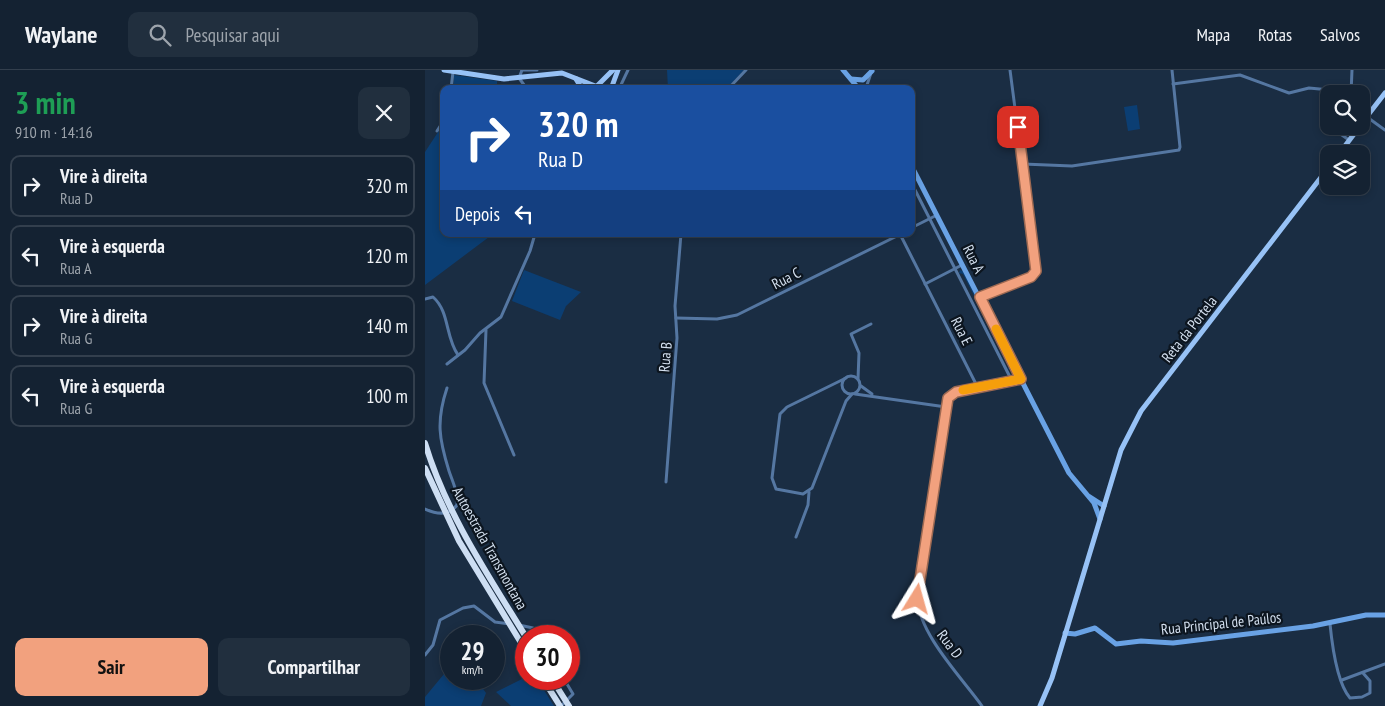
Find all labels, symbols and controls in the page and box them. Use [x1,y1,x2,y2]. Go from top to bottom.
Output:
search box [128,12,478,57]
text: Waylane [25,19,98,50]
icon: search [146,21,174,49]
text: Pesquisar aqui [186,23,280,47]
text: Mapa [1196,23,1230,46]
text: Rotas [1258,23,1292,46]
text: Salvos [1320,23,1360,46]
text: 3 min [15,83,76,122]
map controls [1320,85,1370,195]
button: search [1320,85,1370,135]
button: close [358,87,410,139]
text: 320 m [538,101,619,147]
icon: right [455,105,520,170]
pin [997,106,1039,148]
icon: arrive [1004,113,1032,141]
text: 910 m · 14:16 [15,122,93,142]
text: Rua D [538,145,583,173]
button: layers [1320,145,1370,195]
text: Vire à direita [60,164,147,188]
icon: right [17,172,45,200]
text: 320 m [366,174,408,198]
text: Rua D [60,188,93,208]
icon: left [510,200,538,228]
text: Depois [455,202,500,226]
text: Vire à esquerda [60,234,165,258]
icon: left [17,242,45,270]
street label: Rua A [959,242,990,277]
text: 120 m [366,244,408,268]
text: Rua A [60,258,92,278]
street label: Rua C [768,263,804,293]
street label: Reta da Portela [1157,292,1221,366]
text: Vire à direita [60,304,147,328]
icon: right [17,312,45,340]
text: 140 m [366,314,408,338]
street label: Rua E [947,314,977,348]
text: Rua G [60,328,92,348]
street label: Rua B [654,341,676,373]
text: Vire à esquerda [60,374,165,398]
icon: left [17,382,45,410]
text: 100 m [366,384,408,408]
text: Rua G [60,398,92,418]
street label: Autoestrada Transmontana [448,483,532,613]
position arrow [890,572,942,624]
street label: Rua Principal de Paúlos [1160,607,1282,639]
speed limit sign: 30 [515,625,580,690]
street label: Rua D [933,626,967,662]
text: 29 [461,635,484,667]
button: Sair [15,638,208,696]
button: Compartilhar [218,638,410,696]
text: km/h [462,662,483,677]

